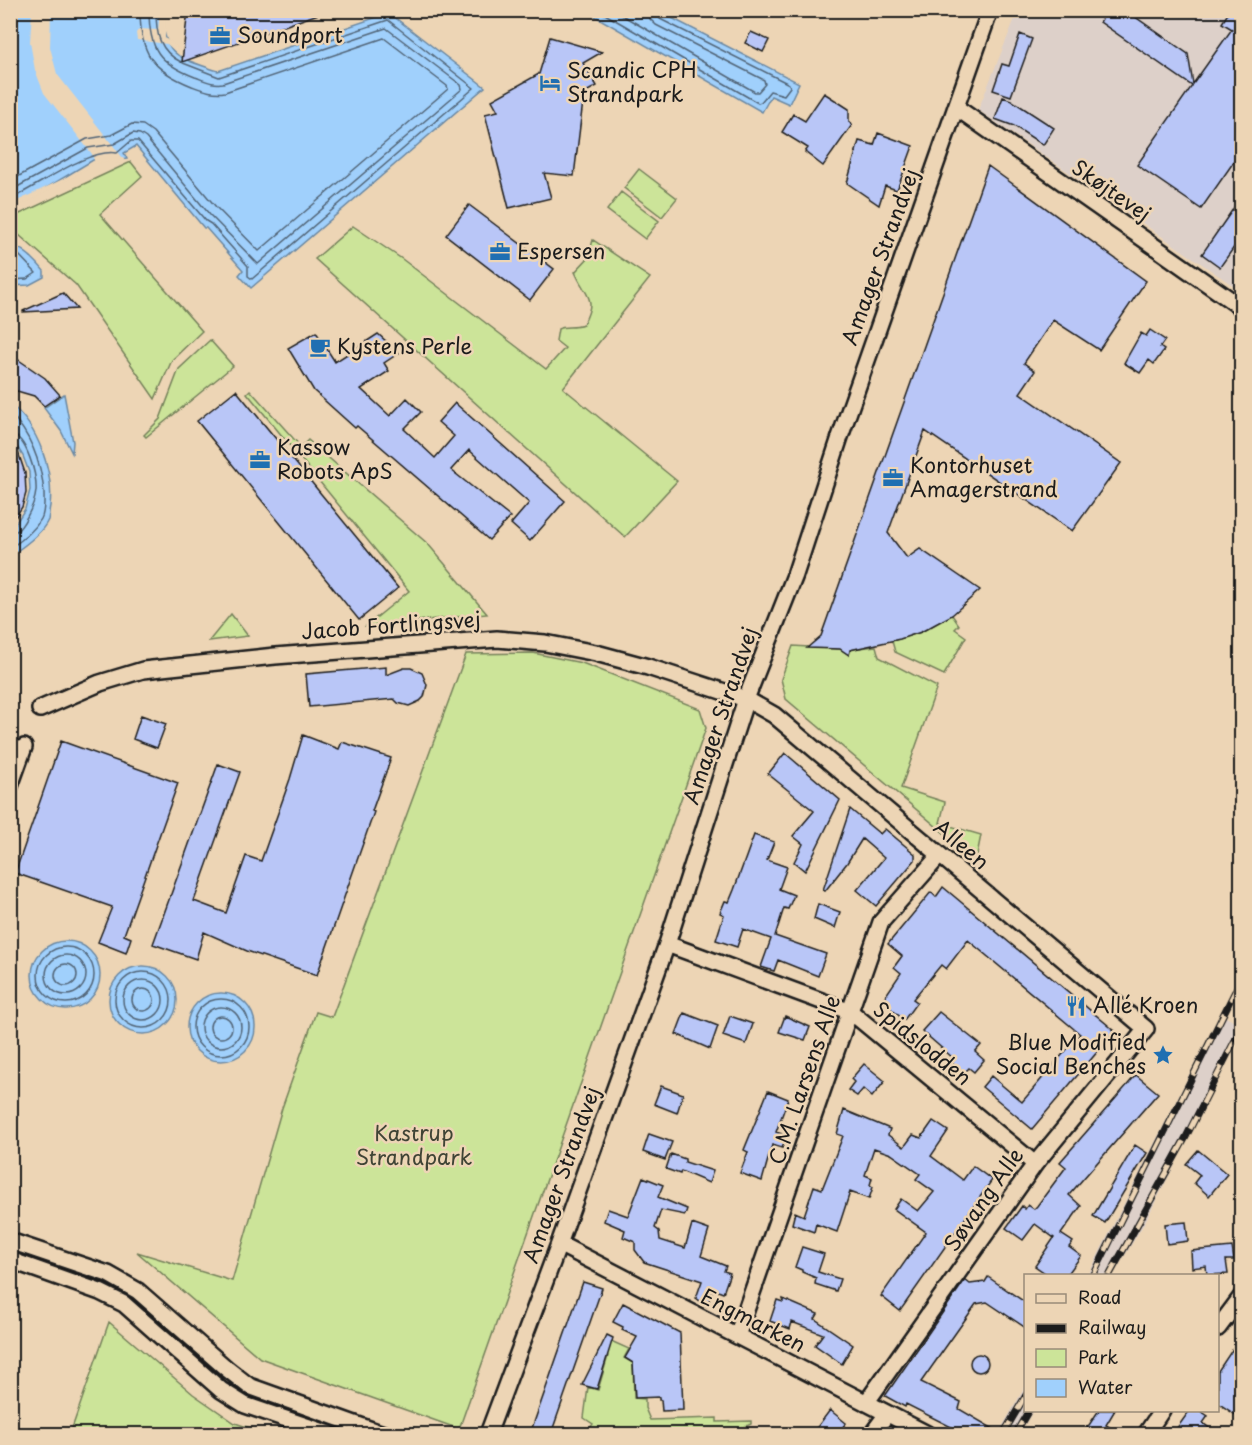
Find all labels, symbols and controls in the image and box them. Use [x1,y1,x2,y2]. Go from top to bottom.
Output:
place label: Soundport [237,18,343,50]
office icon: Soundport [208,24,232,48]
place label: Scandic CPH Strandpark [567,53,697,109]
hotel icon: Scandic CPH Strandpark [538,71,562,95]
street label: Skøjtevej [1066,150,1158,228]
street label: Amager Strandvej [832,164,926,349]
place label: Espersen [517,234,605,266]
office icon: Espersen [488,240,512,264]
place label: Kystens Perle [337,329,472,361]
cafe icon: Kystens Perle [308,335,332,359]
place label: Kassow Robots ApS [277,430,393,486]
office icon: Kassow Robots ApS [248,448,272,472]
place label: Kontorhuset Amagerstrand [910,448,1058,504]
office icon: Kontorhuset Amagerstrand [881,466,905,490]
street label: Jacob Fortlingsvej [300,602,482,646]
street label: Amager Strandvej [674,622,764,808]
street label: Alleen [928,811,997,876]
place label: Allé Kroen [1093,988,1198,1020]
street label: C.M. Larsens Alle [759,990,847,1168]
street label: Spidslodden [867,993,979,1092]
restaurant icon: Allé Kroen [1064,994,1088,1018]
place label: Blue Modified Social Benches [996,1025,1146,1081]
place icon: Blue Modified Social Benches [1151,1043,1175,1067]
street label: Amager Strandvej [513,1082,607,1267]
park label: Kastrup Strandpark [356,1116,473,1172]
street label: Søvang Alle [935,1140,1030,1257]
legend [1024,1274,1219,1412]
street label: Engmarken [696,1279,812,1359]
text: Road [1078,1283,1122,1310]
text: Railway [1078,1313,1146,1340]
text: Park [1078,1343,1118,1370]
text: Water [1078,1373,1133,1400]

